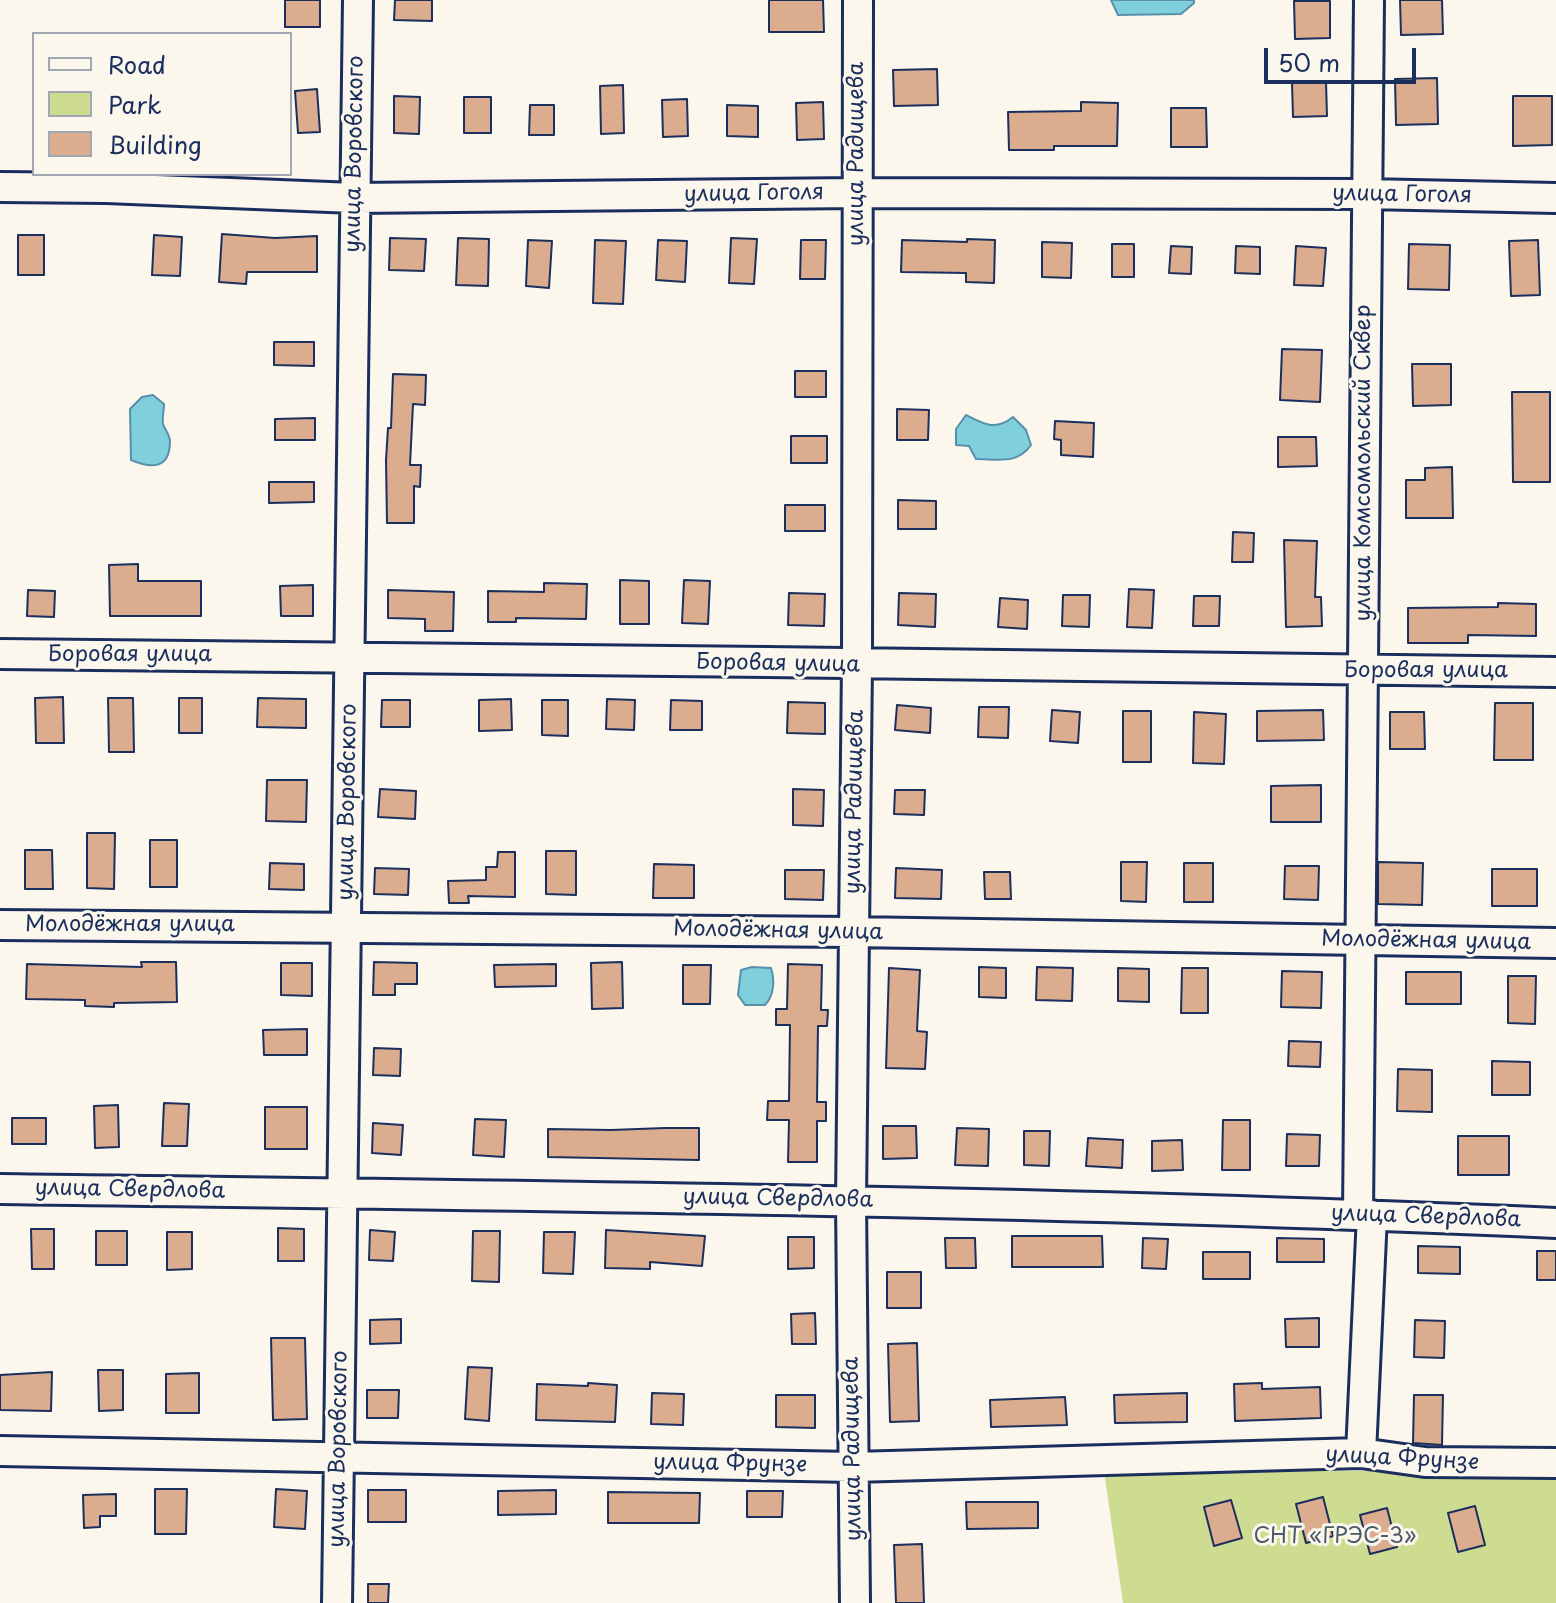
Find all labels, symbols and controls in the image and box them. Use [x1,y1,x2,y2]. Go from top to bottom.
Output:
legend [32,32,292,176]
scale bar [1268,32,1420,82]
text: 50 m [1278,44,1340,80]
text: Road [108,46,166,82]
street label: улица Воровского [340,55,370,253]
street label: улица Радищева [844,62,870,246]
text: Park [108,86,162,122]
text: Building [108,126,202,162]
street label: улица Гоголя [684,180,824,208]
street label: улица Гоголя [1332,181,1472,209]
street label: улица Комсомольский Сквер [1351,305,1377,621]
street label: Боровая улица [48,642,212,668]
street label: Боровая улица [696,649,860,679]
street label: Боровая улица [1344,658,1508,684]
street label: улица Воровского [333,703,363,901]
street label: улица Радищева [840,710,870,894]
street label: Молодёжная улица [25,912,235,938]
street label: Молодёжная улица [673,916,883,946]
street label: Молодёжная улица [1321,926,1531,956]
street label: улица Свердлова [35,1175,225,1205]
street label: улица Свердлова [683,1184,873,1214]
street label: улица Свердлова [1331,1200,1521,1234]
street label: улица Воровского [324,1350,354,1548]
street label: улица Радищева [838,1357,868,1541]
street label: улица Фрунзе [1325,1442,1479,1476]
street label: улица Фрунзе [653,1449,807,1479]
park label: СНТ «ГРЭС-3» [1254,1524,1416,1550]

